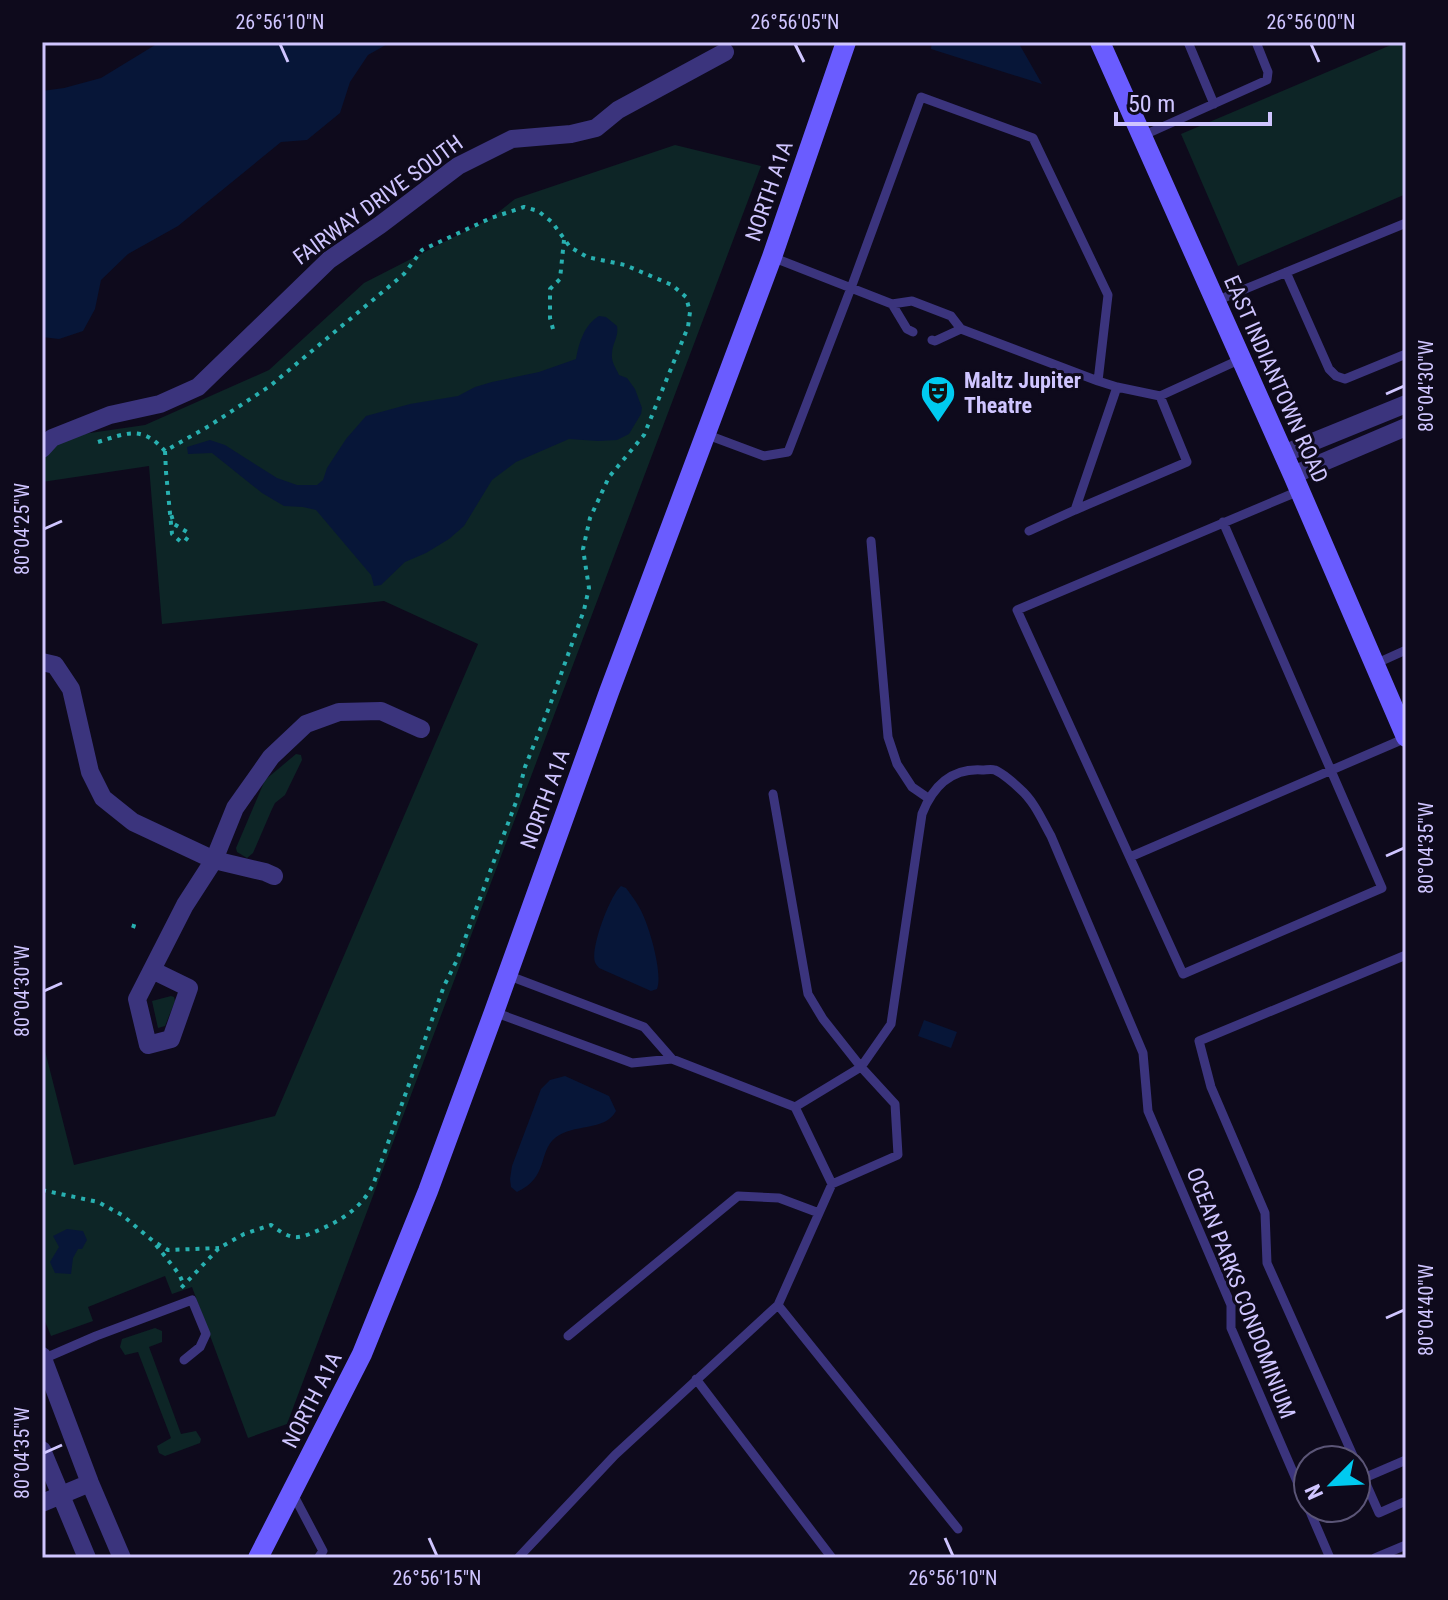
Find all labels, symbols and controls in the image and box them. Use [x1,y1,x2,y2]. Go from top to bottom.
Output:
text: 26°56'10"N [235,10,325,34]
text: 26°56'05"N [750,10,840,34]
text: 26°56'00"N [1266,10,1356,34]
scale bar [1116,76,1270,126]
text: 50 m [1128,90,1175,118]
street label: FAIRWAY DRIVE SOUTH [288,130,468,270]
street label: NORTH A1A [740,137,798,244]
street label: EAST INDIANTOWN ROAD [1219,271,1333,487]
text: 80°04'30"W [1414,340,1438,432]
place label: Maltz Jupiter Theatre [964,368,1081,418]
theatre icon: Maltz Jupiter Theatre [919,374,957,424]
text: 80°04'25"W [10,483,34,575]
street label: NORTH A1A [515,746,575,852]
text: 80°04'35"W [1414,802,1438,894]
text: 80°04'30"W [10,945,34,1037]
street label: OCEAN PARKS CONDOMINIUM [1182,1164,1300,1422]
text: 80°04'40"W [1414,1264,1438,1356]
street label: NORTH A1A [277,1348,347,1452]
text: 80°04'35"W [10,1407,34,1499]
north arrow [1292,1444,1372,1524]
text: N [1300,1481,1328,1503]
text: 26°56'15"N [392,1566,482,1590]
text: 26°56'10"N [908,1566,998,1590]

